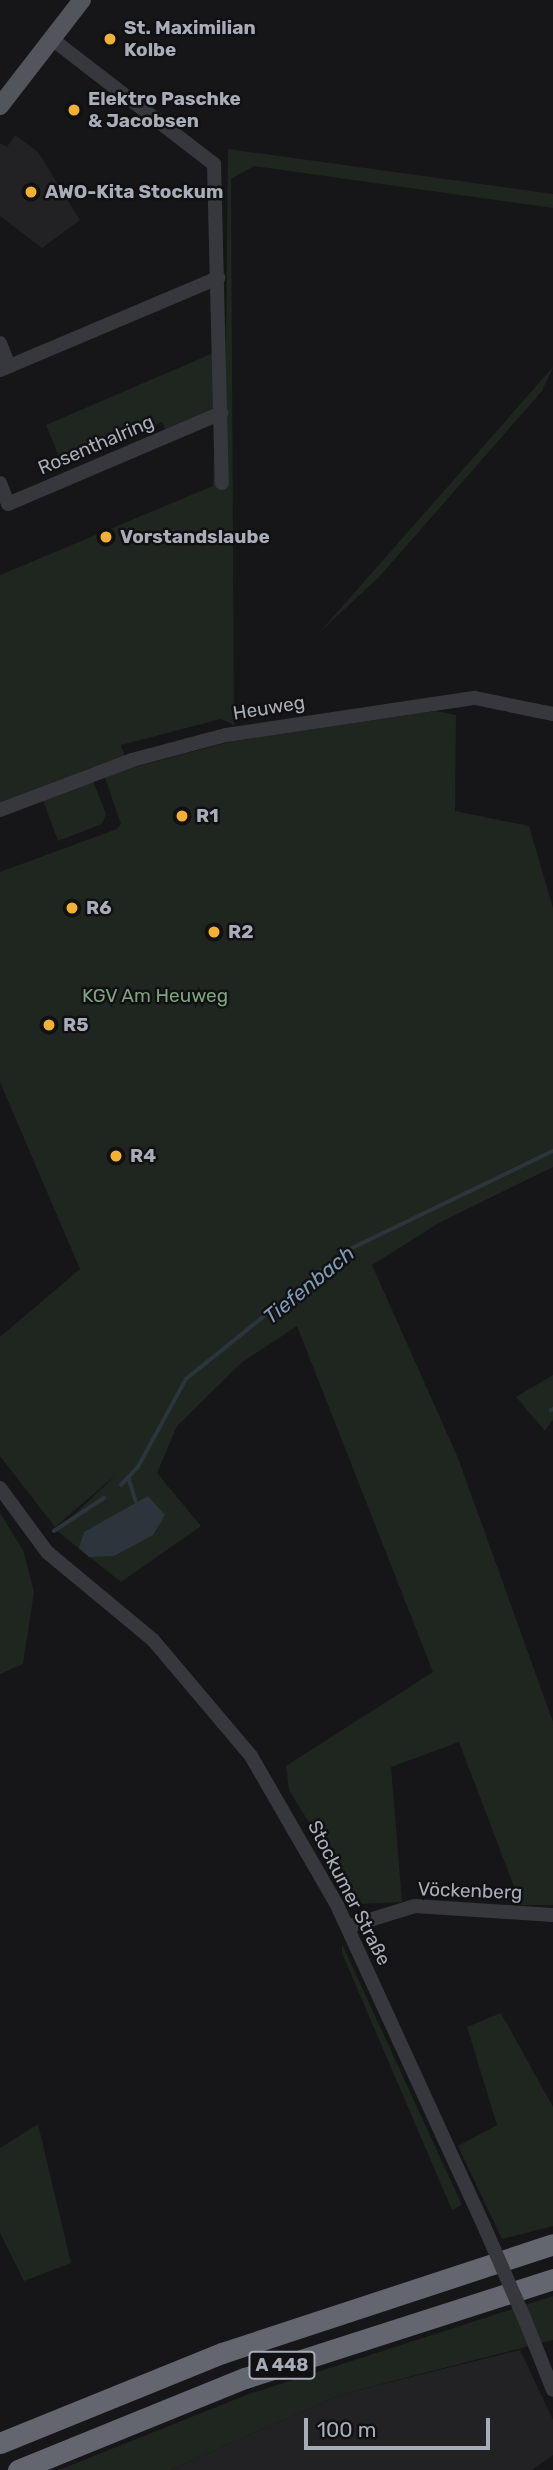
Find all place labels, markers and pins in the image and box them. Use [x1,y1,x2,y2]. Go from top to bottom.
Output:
place label: St. Maximilian Kolbe [124,17,256,61]
marker: St. Maximilian Kolbe [102,31,118,47]
place label: Elektro Paschke & Jacobsen [88,88,241,132]
marker: Elektro Paschke & Jacobsen [66,102,82,118]
place label: AWO-Kita Stockum [45,181,223,203]
marker: AWO-Kita Stockum [23,184,39,200]
place label: Vorstandslaube [120,526,270,548]
marker: Vorstandslaube [98,529,114,545]
place label: R1 [196,805,219,827]
marker: R1 [174,808,190,824]
place label: R6 [86,897,111,919]
marker: R6 [64,900,80,916]
place label: R2 [228,921,253,943]
marker: R2 [206,924,222,940]
place label: R5 [63,1014,88,1036]
marker: R5 [41,1017,57,1033]
place label: R4 [130,1145,156,1167]
marker: R4 [108,1148,124,1164]

